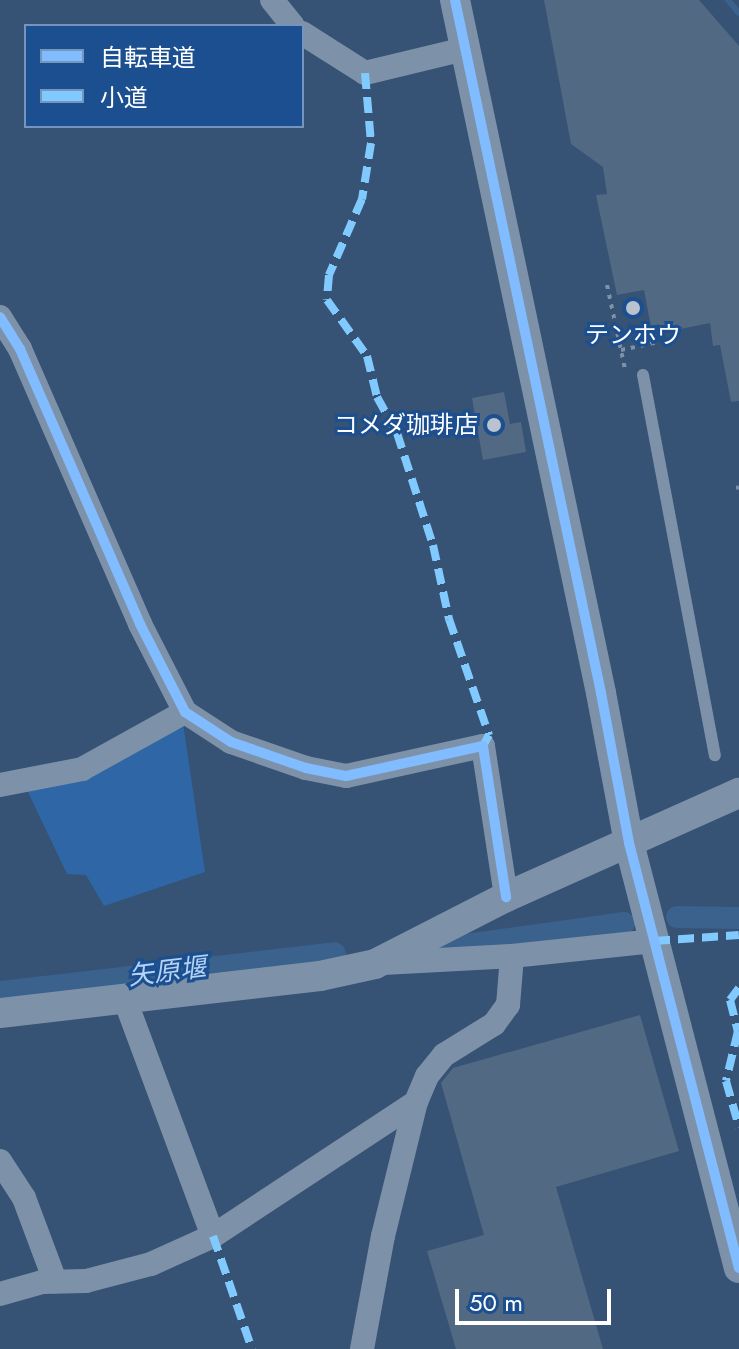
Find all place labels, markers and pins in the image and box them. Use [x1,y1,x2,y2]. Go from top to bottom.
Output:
marker: テンホウ [624,299,642,317]
place label: テンホウ [585,321,681,349]
place label: コメダ珈琲店 [334,411,478,439]
marker: コメダ珈琲店 [485,416,503,434]

